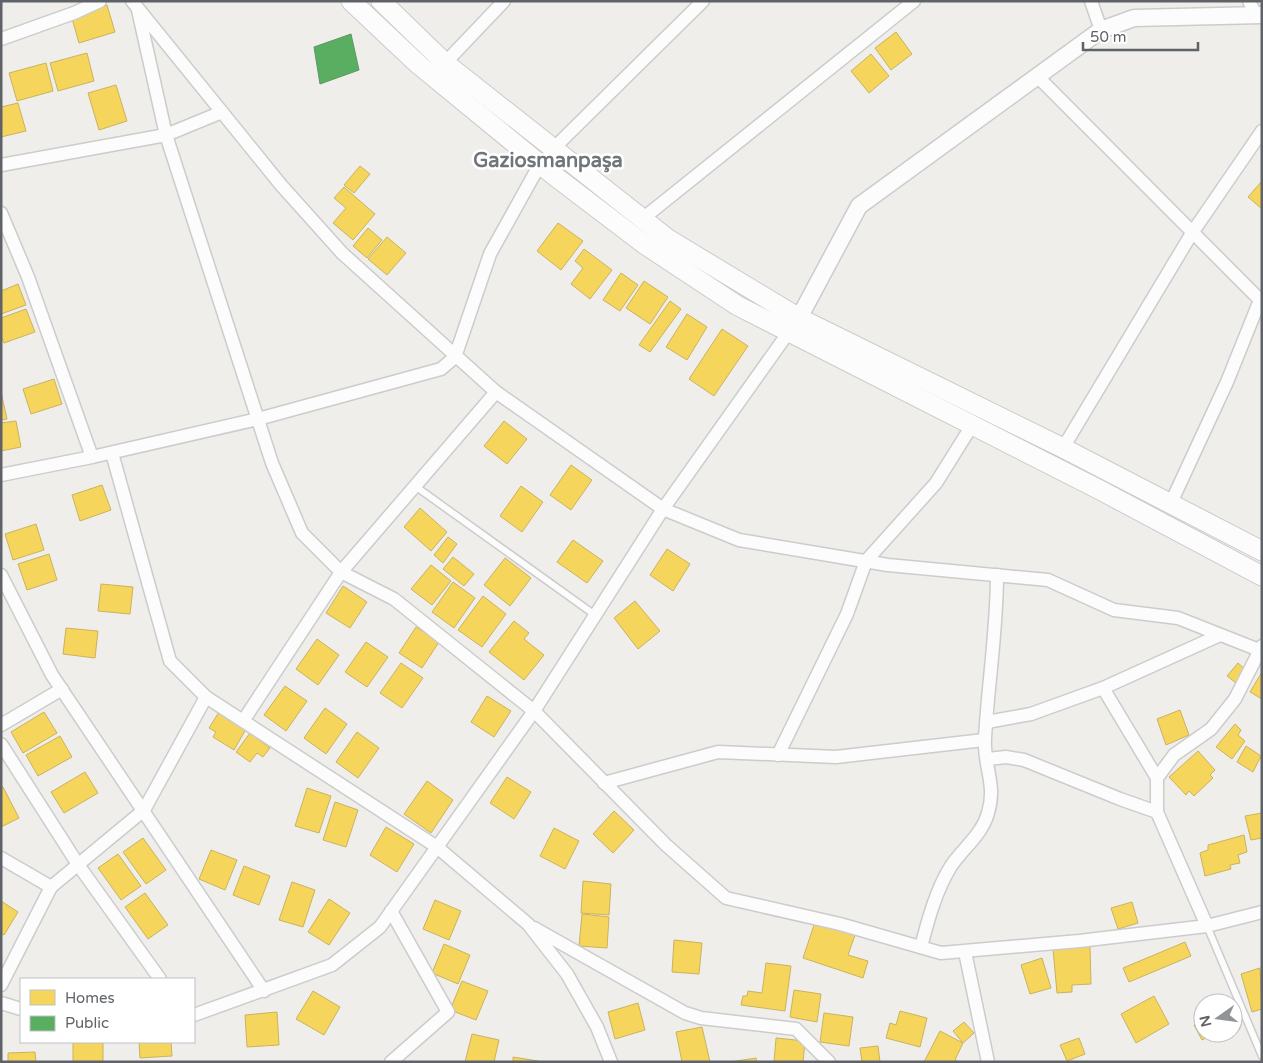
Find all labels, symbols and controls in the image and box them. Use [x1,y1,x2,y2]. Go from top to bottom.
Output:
scale bar [1083,20,1198,52]
text: 50 m [1090,28,1127,46]
district label: Gaziosmanpaşa [473,149,623,173]
legend [20,978,195,1043]
text: Homes [65,989,115,1007]
north arrow [1193,993,1243,1043]
text: Public [65,1014,109,1032]
text: N [1196,1014,1215,1029]

